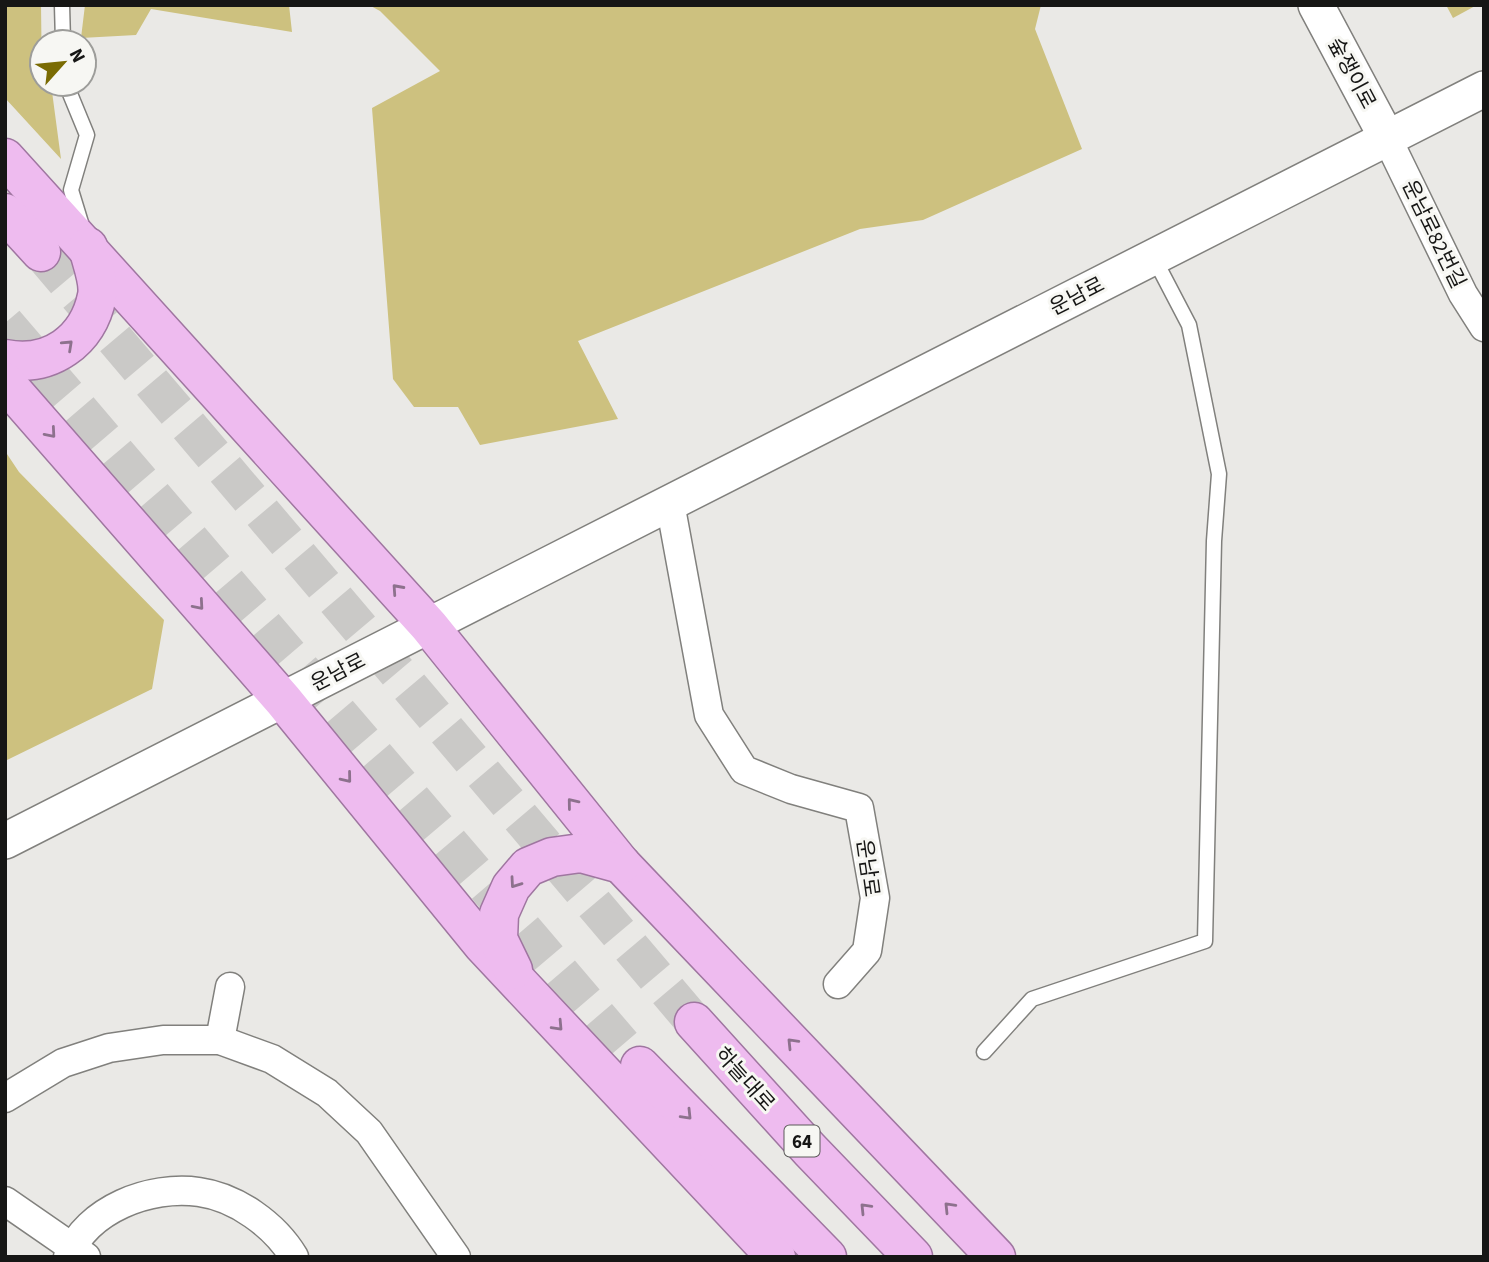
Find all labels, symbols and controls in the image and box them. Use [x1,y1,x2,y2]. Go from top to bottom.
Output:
north arrow [28,28,98,98]
street label: 숲쟁이로 [1321,32,1383,114]
text: N [62,44,92,68]
street label: 운남로82번길 [1395,175,1473,293]
street label: 운남로 [1044,269,1110,323]
one-way arrow [60,340,73,353]
one-way arrow [43,424,55,437]
one-way arrow [392,584,405,597]
one-way arrow [191,597,203,610]
street label: 운남로 [305,645,371,699]
one-way arrow [338,770,351,783]
one-way arrow [568,799,580,812]
street label: 운남로 [849,837,887,899]
one-way arrow [511,876,523,888]
one-way arrow [549,1018,562,1031]
one-way arrow [787,1038,800,1051]
street label: 하늘대로 [708,1040,782,1118]
one-way arrow [679,1106,692,1119]
road number: 64 [784,1126,820,1156]
one-way arrow [861,1203,874,1216]
one-way arrow [944,1203,957,1216]

